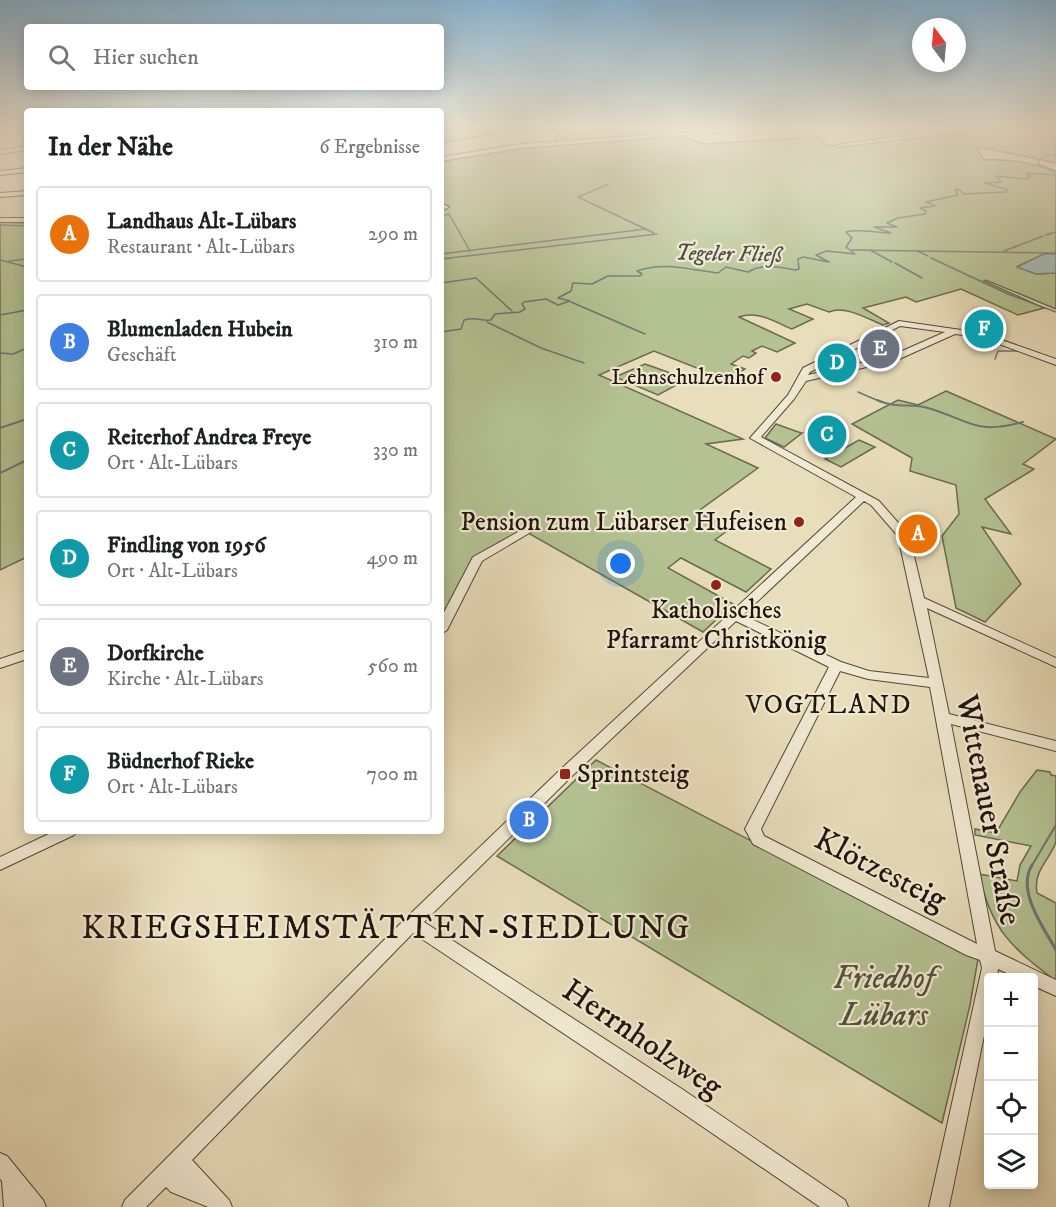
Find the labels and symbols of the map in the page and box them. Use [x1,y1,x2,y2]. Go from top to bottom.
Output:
north arrow [912,18,966,72]
water label: Tegeler Fließ [675,240,784,268]
pin: F [964,306,1004,352]
pin: E [860,326,900,372]
pin: D [818,340,856,386]
place label: Lehnschulzenhof [611,364,768,391]
marker: Lehnschulzenhof [769,370,783,384]
pin: C [808,412,846,458]
place label: Pension zum Lübarser Hufeisen [460,506,787,539]
pin: A [898,512,938,556]
marker: Pension zum Lübarser Hufeisen [792,515,806,529]
your location [606,549,635,578]
marker: Katholisches Pfarramt Christkönig [709,578,723,592]
place label: Katholisches Pfarramt Christkönig [606,594,827,657]
district label: VOGTLAND [745,688,912,722]
street label: Wittenauer Straße [946,690,1030,929]
place label: Sprintsteig [577,758,689,791]
marker: Sprintsteig [558,767,572,781]
pin: B [510,798,548,842]
street label: Klötzesteig [807,820,953,920]
district label: KRIEGSHEIMSTÄTTEN-SIEDLUNG [81,908,691,949]
park label: Friedhof Lübars [833,959,943,1036]
street label: Herrnholzweg [554,971,730,1108]

